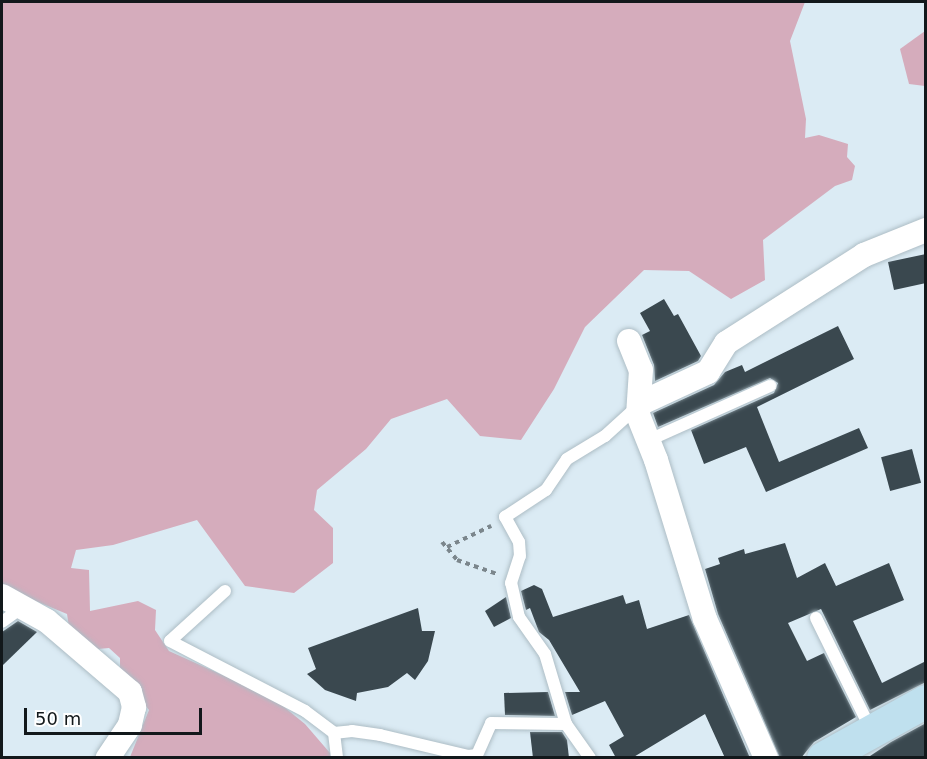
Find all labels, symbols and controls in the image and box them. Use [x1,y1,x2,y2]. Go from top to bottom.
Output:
scale bar [27,696,206,734]
text: 50 m [35,708,81,729]

